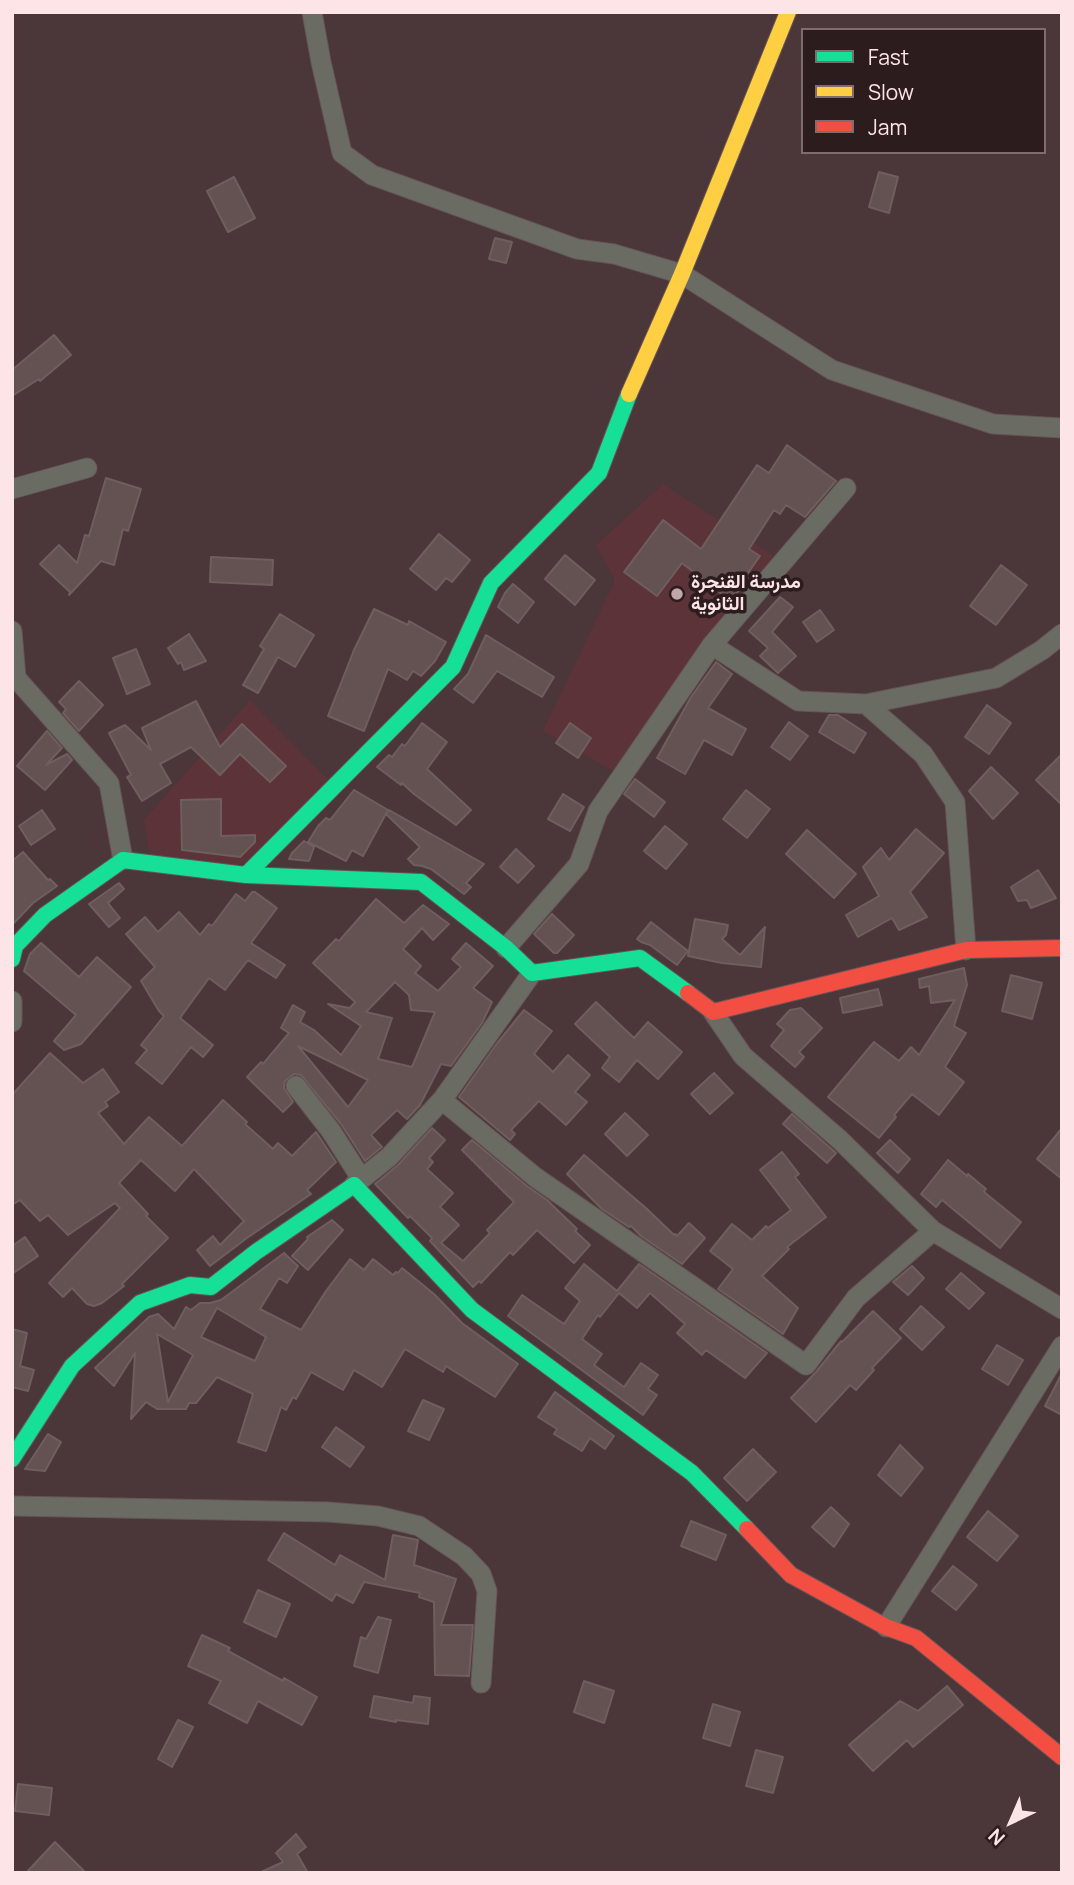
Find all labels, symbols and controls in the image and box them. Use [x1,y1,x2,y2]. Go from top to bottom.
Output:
legend [801,28,1046,154]
text: Fast [868,43,909,71]
text: Slow [868,78,914,106]
text: Jam [868,113,907,141]
place label: مدرسة القنجرة الثانوية [691,572,801,616]
marker: مدرسة القنجرة الثانوية [669,586,685,602]
north arrow [976,1787,1046,1857]
text: N [982,1823,1010,1851]

